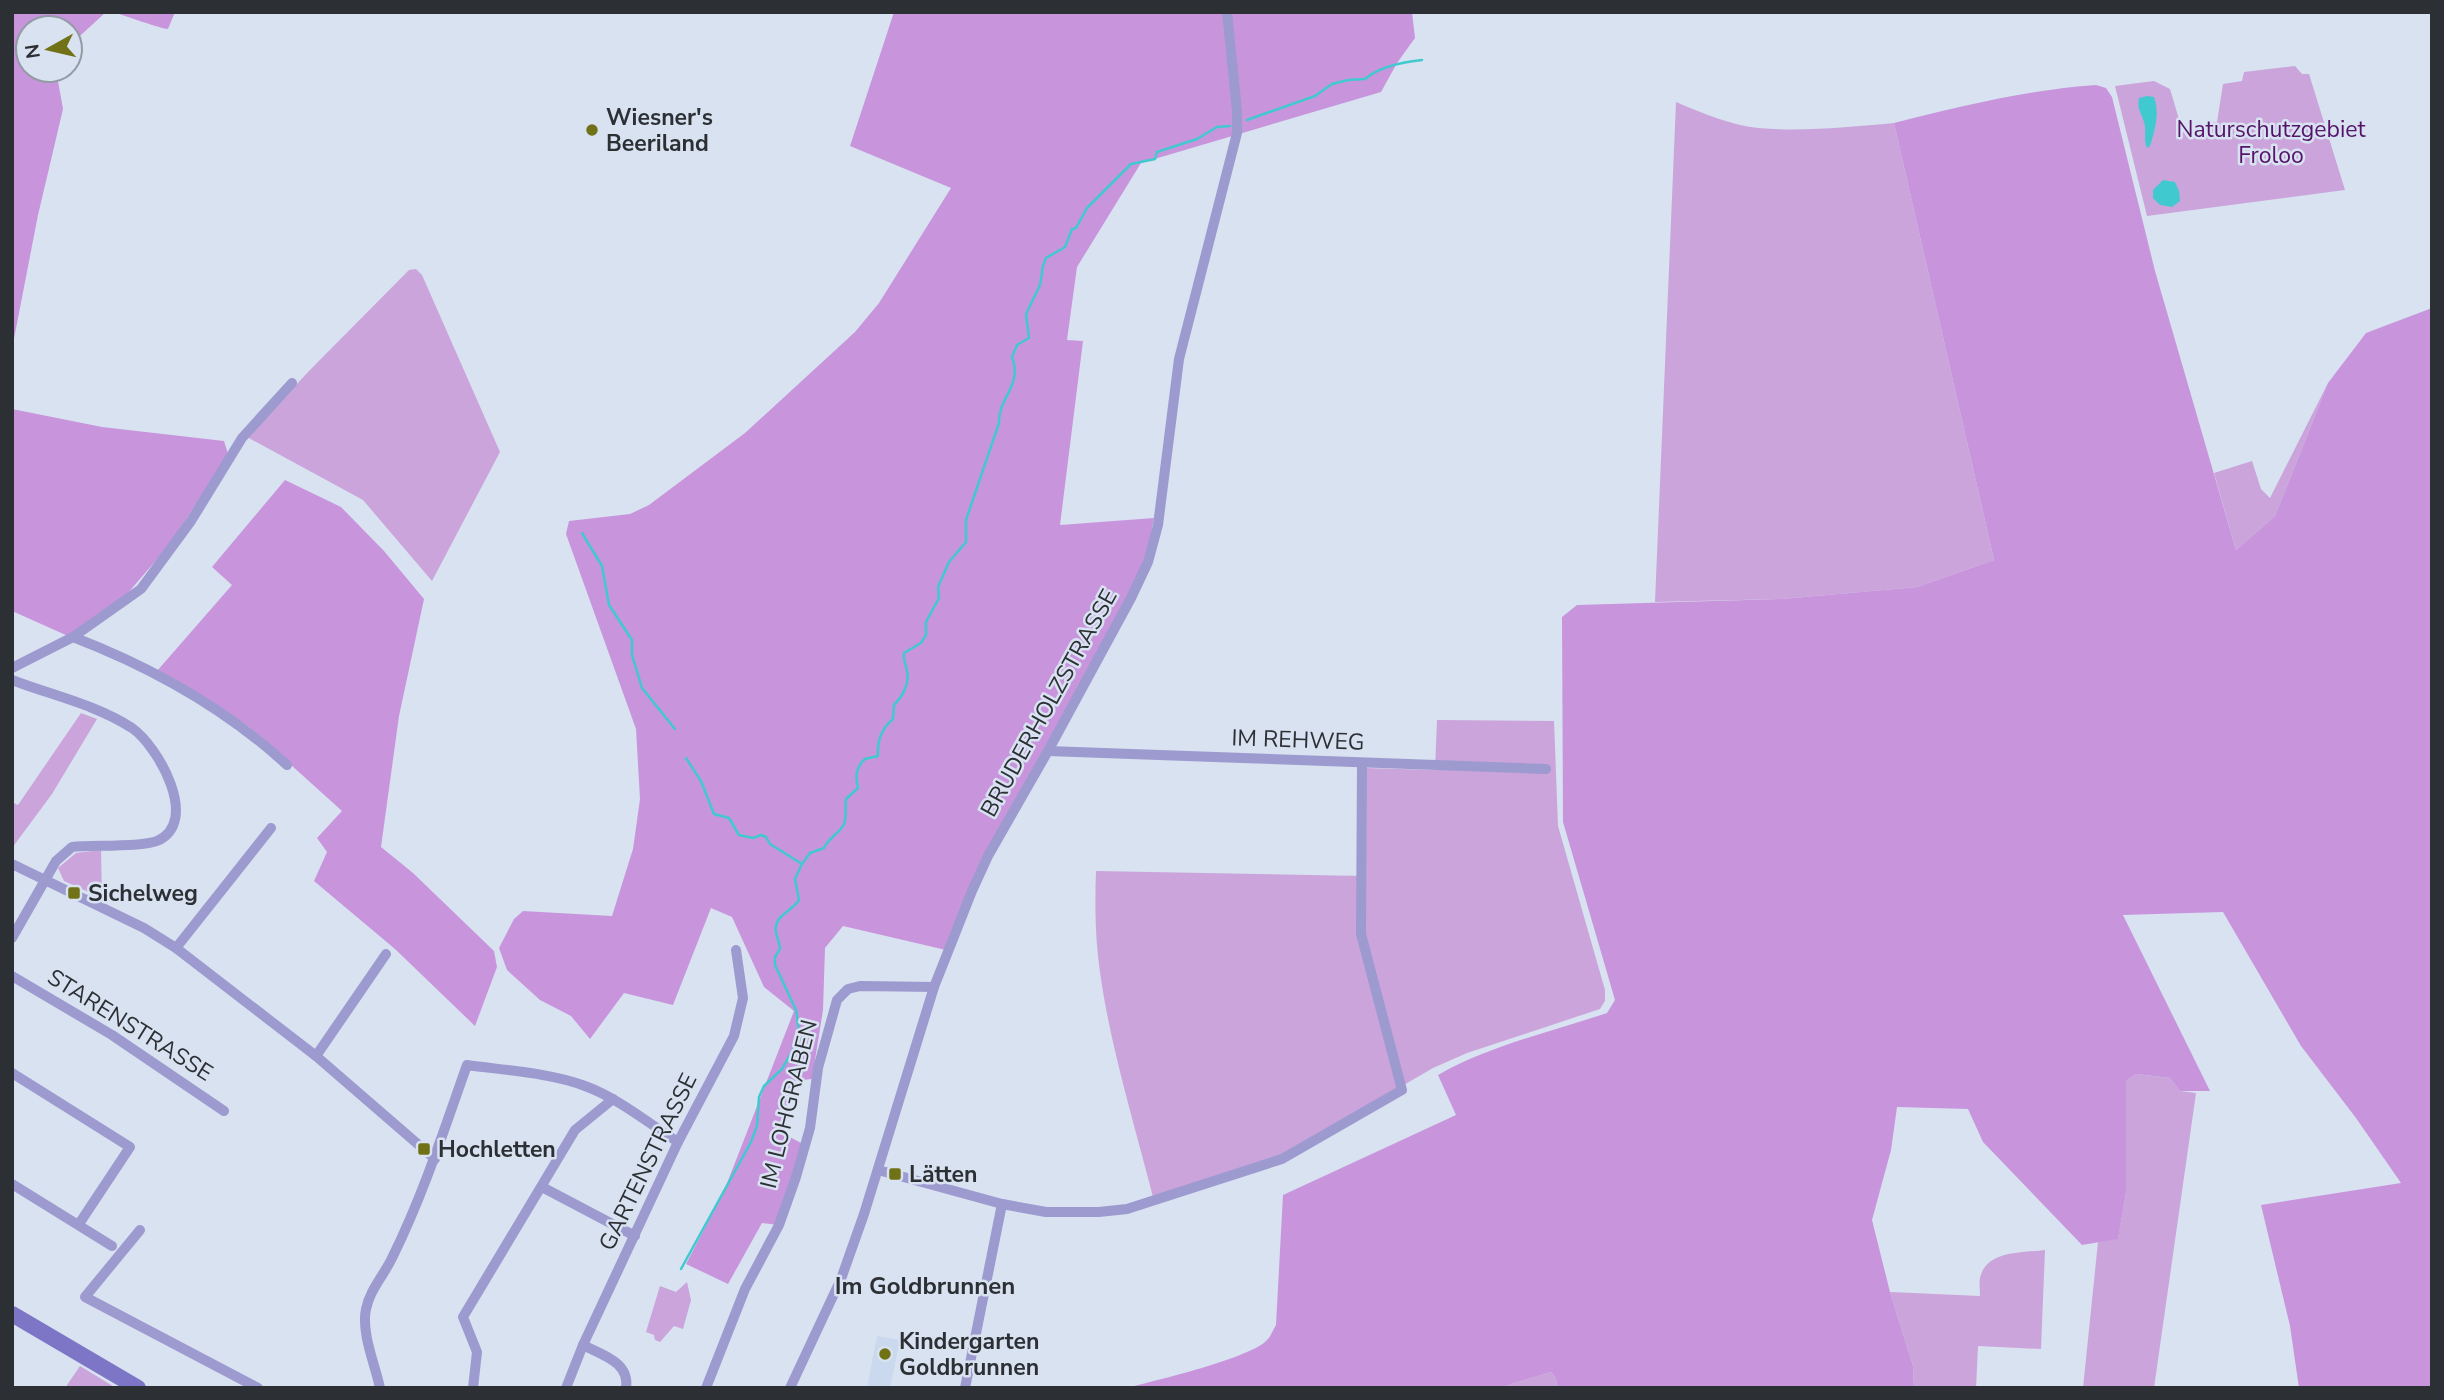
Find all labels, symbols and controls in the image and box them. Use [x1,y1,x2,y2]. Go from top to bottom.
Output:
north arrow [14,14,84,84]
text: N [19,42,47,60]
place label: Wiesner's Beeriland [606,102,713,159]
park label: Naturschutzgebiet Froloo [2176,114,2367,171]
marker: Wiesner's Beeriland [584,122,600,138]
street label: BRUDERHOLZSTRASSE [973,584,1125,822]
street label: IM REHWEG [1231,722,1365,758]
place label: Sichelweg [88,878,198,909]
marker: Sichelweg [66,885,82,901]
street label: STARENSTRASSE [41,962,219,1088]
street label: IM LOHGRABEN [753,1016,825,1192]
street label: GARTENSTRASSE [592,1068,704,1256]
place label: Hochletten [438,1134,556,1165]
marker: Hochletten [416,1141,432,1157]
place label: Lätten [909,1159,977,1190]
marker: Lätten [887,1166,903,1182]
district label: Im Goldbrunnen [835,1270,1015,1302]
place label: Kindergarten Goldbrunnen [899,1326,1039,1383]
marker: Kindergarten Goldbrunnen [877,1346,893,1362]

